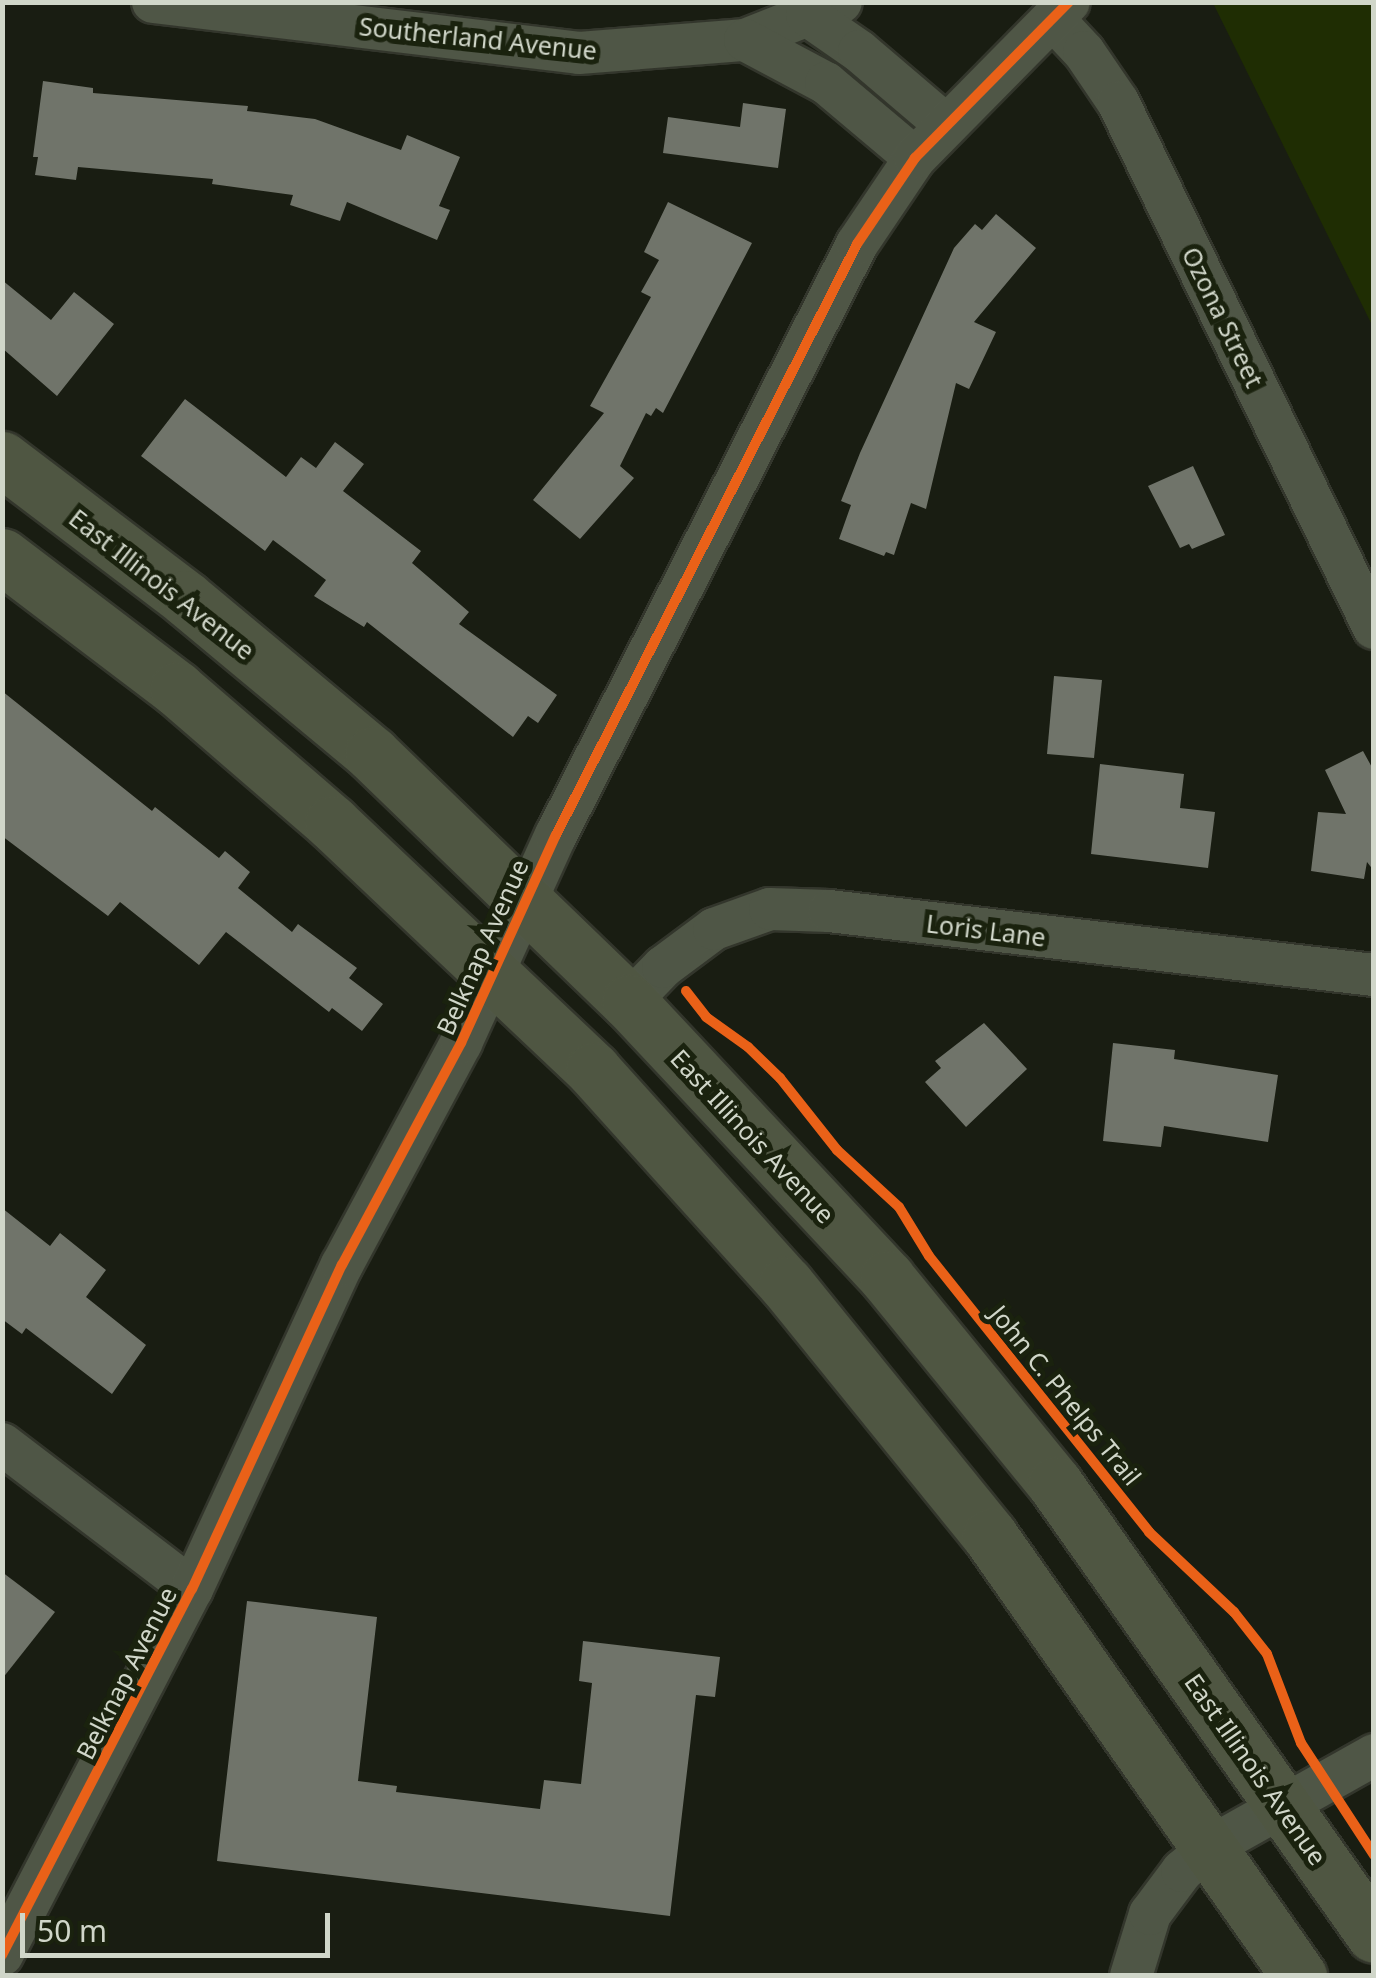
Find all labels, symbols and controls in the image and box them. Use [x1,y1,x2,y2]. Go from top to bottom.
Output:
street label: Southerland Avenue [358,11,598,65]
street label: Ozona Street [1176,242,1270,392]
street label: East Illinois Avenue [64,502,260,666]
street label: Belknap Avenue [430,854,534,1040]
street label: Loris Lane [925,908,1047,952]
street label: East Illinois Avenue [665,1043,841,1229]
street label: John C. Phelps Trail [984,1299,1148,1491]
street label: Belknap Avenue [70,1582,182,1764]
street label: East Illinois Avenue [1179,1668,1333,1870]
scale bar [25,1893,335,1955]
text: 50 m [37,1910,107,1951]

